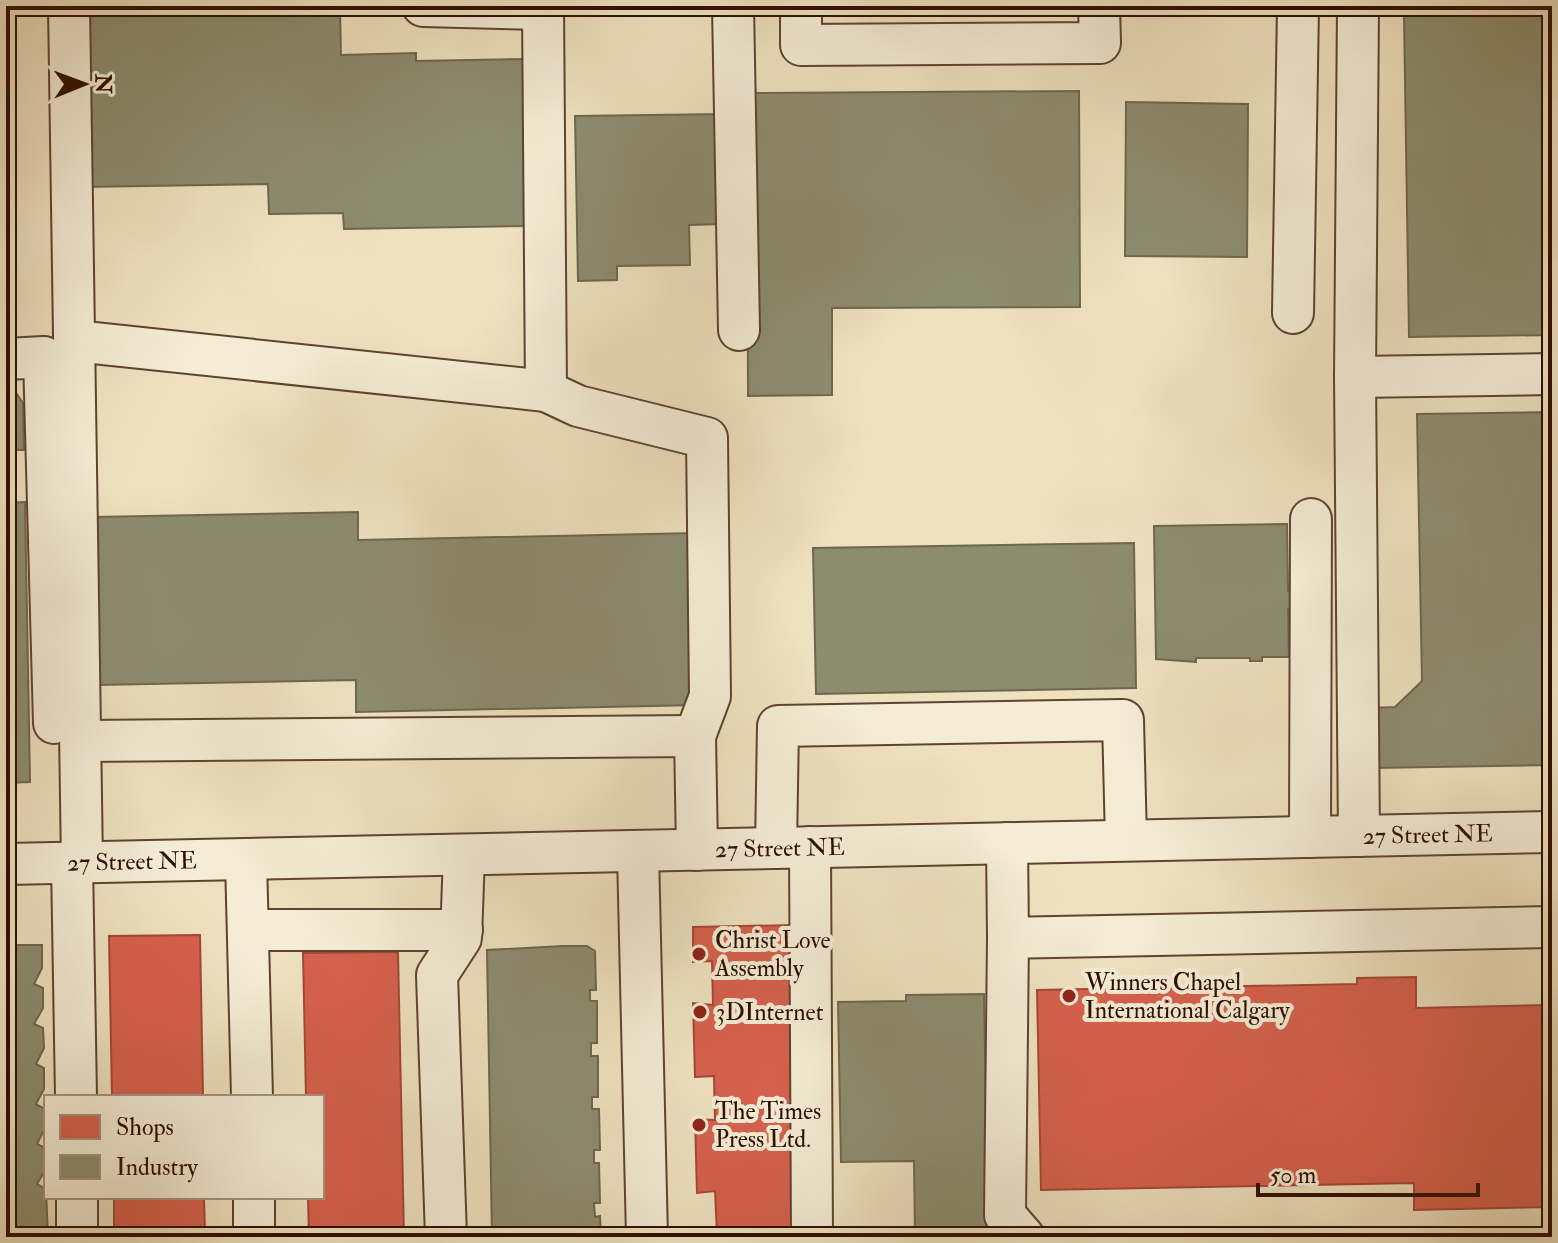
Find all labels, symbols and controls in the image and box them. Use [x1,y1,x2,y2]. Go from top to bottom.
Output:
north arrow [44,44,124,124]
text: N [89,73,117,94]
street label: 27 Street NE [1362,818,1493,851]
street label: 27 Street NE [715,831,845,865]
street label: 27 Street NE [67,845,197,878]
place label: Christ Love Assembly [714,925,831,984]
marker: Christ Love Assembly [690,945,708,963]
place label: Winners Chapel International Calgary [1084,967,1290,1026]
marker: Winners Chapel International Calgary [1060,987,1078,1005]
place label: 3DInternet [716,997,824,1028]
marker: 3DInternet [691,1003,709,1021]
legend [44,1095,324,1199]
place label: The Times Press Ltd. [715,1096,821,1155]
text: Shops [116,1112,174,1143]
marker: The Times Press Ltd. [690,1116,708,1134]
scale bar [1258,1147,1478,1197]
text: Industry [116,1152,198,1183]
text: 50 m [1270,1160,1317,1191]

